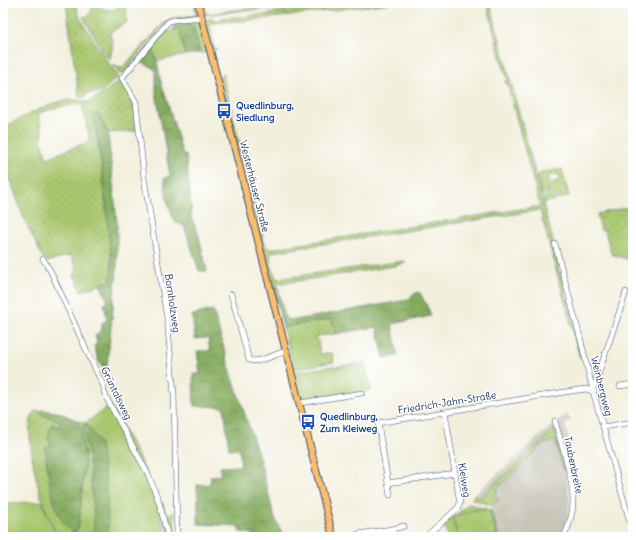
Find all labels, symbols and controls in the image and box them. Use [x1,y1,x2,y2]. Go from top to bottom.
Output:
place label: Quedlinburg, Siedlung [236,99,294,124]
bus stop icon: Quedlinburg, Siedlung [215,102,233,120]
street label: Westerhäuser Straße [237,139,272,233]
street label: Bornholzweg [162,273,183,333]
street label: Weinbergweg [588,355,615,417]
street label: Grüntalsweg [98,365,135,422]
street label: Friedrich-Jahn-Straße [397,388,497,417]
place label: Quedlinburg, Zum Kleiweg [320,410,378,435]
bus stop icon: Quedlinburg, Zum Kleiweg [299,413,317,431]
street label: Taubenbreite [561,435,586,495]
street label: Kleiweg [455,462,474,498]

